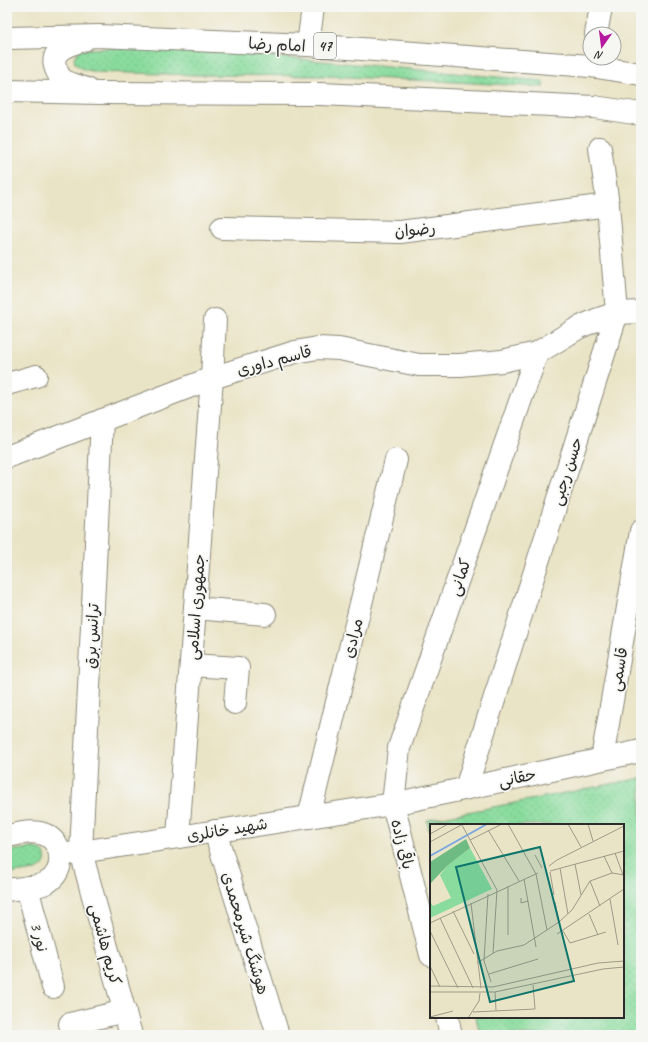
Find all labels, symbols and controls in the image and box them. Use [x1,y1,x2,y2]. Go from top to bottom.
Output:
north arrow [582,26,622,66]
road number: 47 [314,33,336,59]
street label: امام رضا [248,34,306,58]
text: N [592,48,605,63]
street label: رضوان [394,218,436,242]
street label: قاسم داوری [235,341,314,382]
street label: حسن رجبی [547,435,587,508]
street label: جمهوری اسلامی [182,553,210,661]
street label: کمانی [444,556,476,599]
street label: ترانس برق [80,603,104,669]
street label: مرادی [338,616,368,660]
street label: قاسمی [605,646,633,693]
street label: حقانی [497,764,538,792]
street label: شهید خانلری [185,814,269,846]
street label: باقی زاده [386,817,419,871]
inset map [430,824,624,1018]
street label: هوشنگ شیرمحمدی [217,870,273,997]
street label: کریم هاشمی [83,901,126,988]
street label: نور 3 [26,920,52,954]

